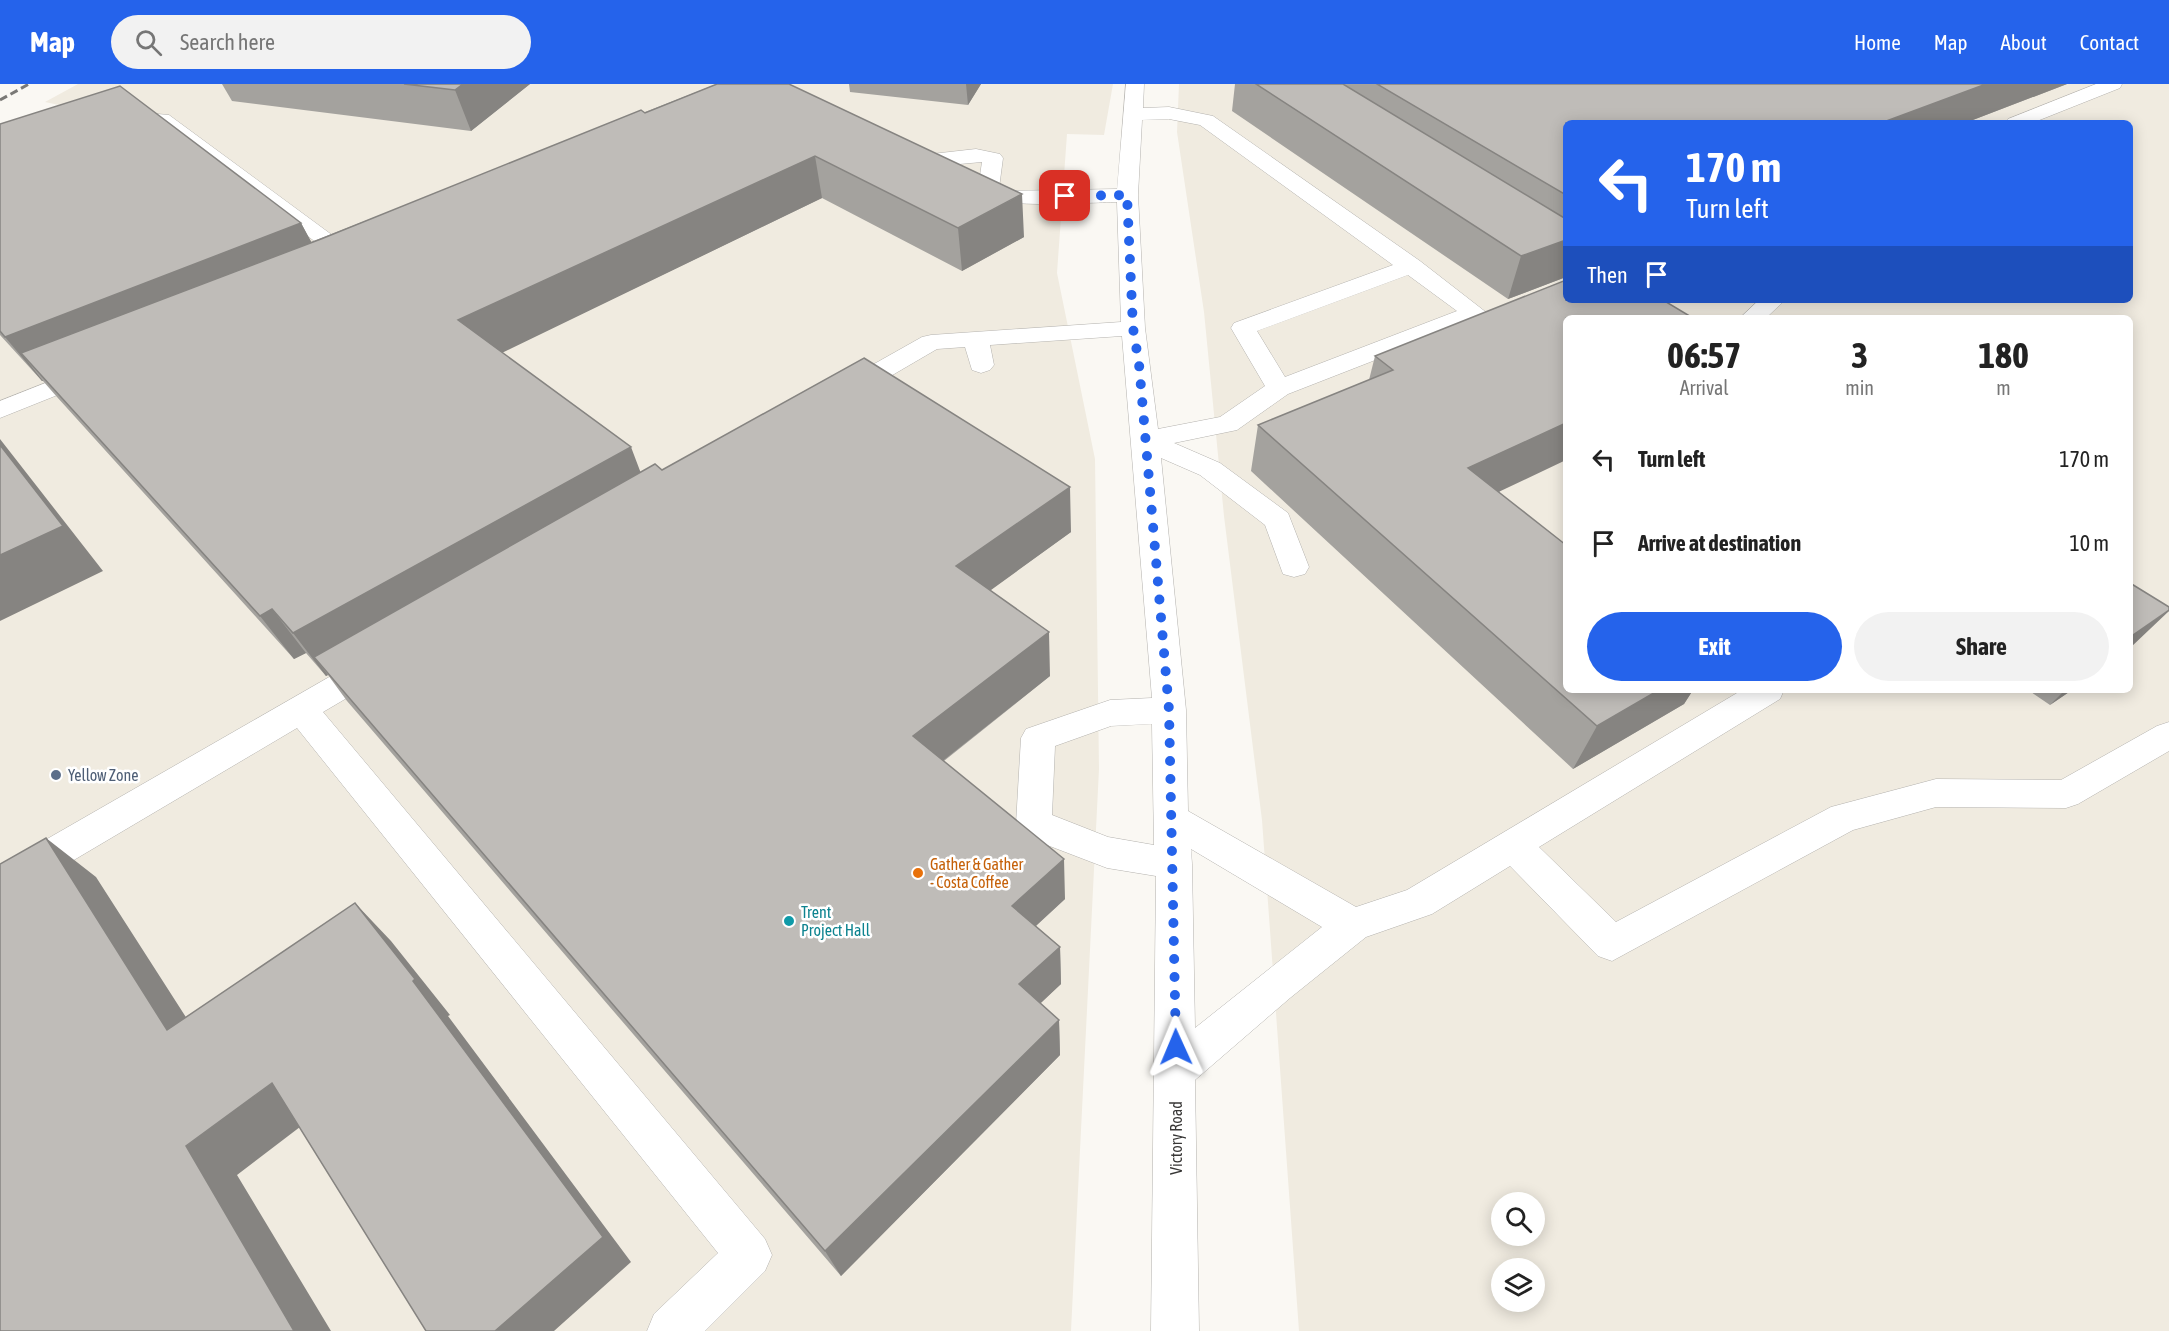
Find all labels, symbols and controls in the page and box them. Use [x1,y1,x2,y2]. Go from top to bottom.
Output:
search box [111,15,531,69]
text: Map [30,26,75,58]
icon: search [132,26,165,59]
text: Search here [180,29,275,55]
text: Home [1854,30,1901,54]
text: Map [1934,30,1968,54]
text: About [2001,30,2047,54]
text: Contact [2080,30,2139,54]
text: 170 m [1686,143,1781,191]
icon: left [1587,144,1665,222]
pin [1039,170,1090,221]
icon: arrive [1048,179,1081,212]
text: Turn left [1686,193,1769,224]
icon: arrive [1640,258,1673,291]
text: Then [1587,262,1628,288]
text: 06:57 [1667,334,1741,376]
text: 3 [1851,334,1868,376]
text: 180 [1978,334,2029,376]
text: Arrival [1680,376,1729,399]
text: min [1845,376,1874,399]
text: m [1996,376,2011,399]
icon: left [1587,443,1620,476]
text: Turn left [1638,446,1705,472]
text: 170 m [2059,446,2109,472]
icon: arrive [1587,527,1620,560]
text: Arrive at destination [1638,530,1801,556]
text: 10 m [2069,530,2109,556]
button: Exit [1587,612,1842,681]
button: Share [1854,612,2109,681]
place label: Yellow Zone [68,766,139,784]
marker: Yellow Zone [49,768,63,782]
place label: Gather & Gather - Costa Coffee [930,855,1024,891]
marker: Gather & Gather - Costa Coffee [911,866,925,880]
place label: Trent Project Hall [801,903,871,940]
marker: Trent Project Hall [782,914,796,928]
position arrow [1144,1015,1208,1079]
street label: Victory Road [1167,1101,1186,1175]
map controls [1491,1192,1545,1312]
button: search [1491,1192,1545,1246]
button: layers [1491,1258,1545,1312]

